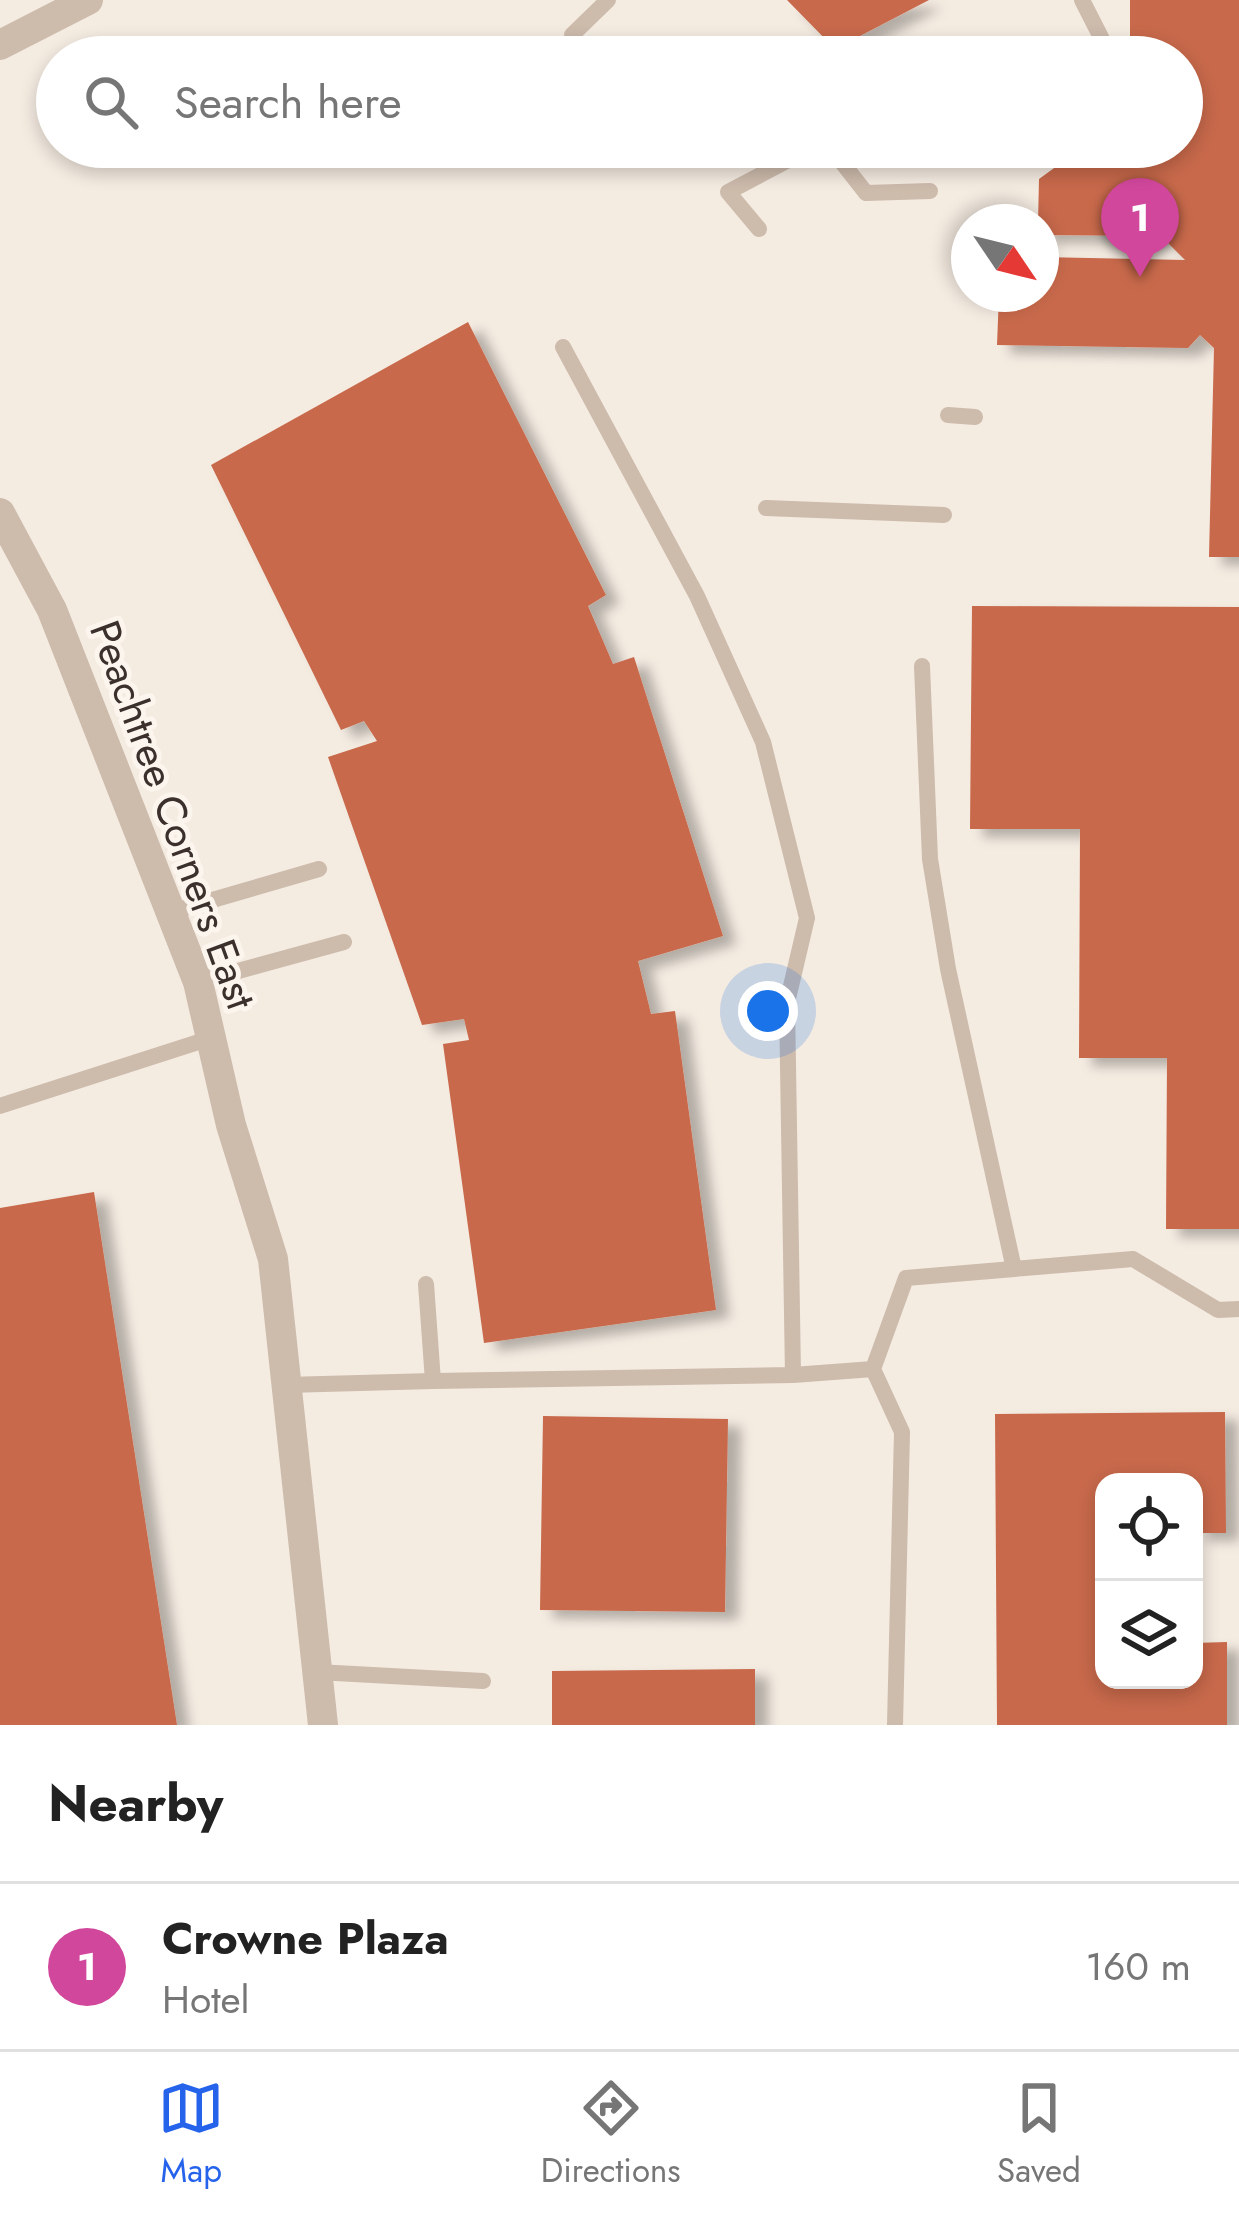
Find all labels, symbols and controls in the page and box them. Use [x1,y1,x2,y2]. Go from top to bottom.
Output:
search box [36,36,1203,168]
icon: search [78,69,144,135]
text: Search here [174,70,402,135]
pin: 1 [1101,178,1179,277]
north arrow [951,204,1059,312]
street label: Peachtree Corners East [74,612,272,1018]
your location [738,981,798,1041]
map controls [1095,1473,1203,1689]
button: locate [1095,1473,1203,1581]
button: layers [1095,1581,1203,1689]
text: Nearby [48,1766,223,1840]
text: Crowne Plaza [162,1906,449,1971]
text: 1 [77,1938,97,1995]
text: 160 m [1085,1938,1191,1995]
text: Hotel [162,1971,250,2028]
tab: Map [158,2075,224,2194]
tab: Directions [541,2075,681,2194]
tab: Saved [997,2075,1081,2194]

